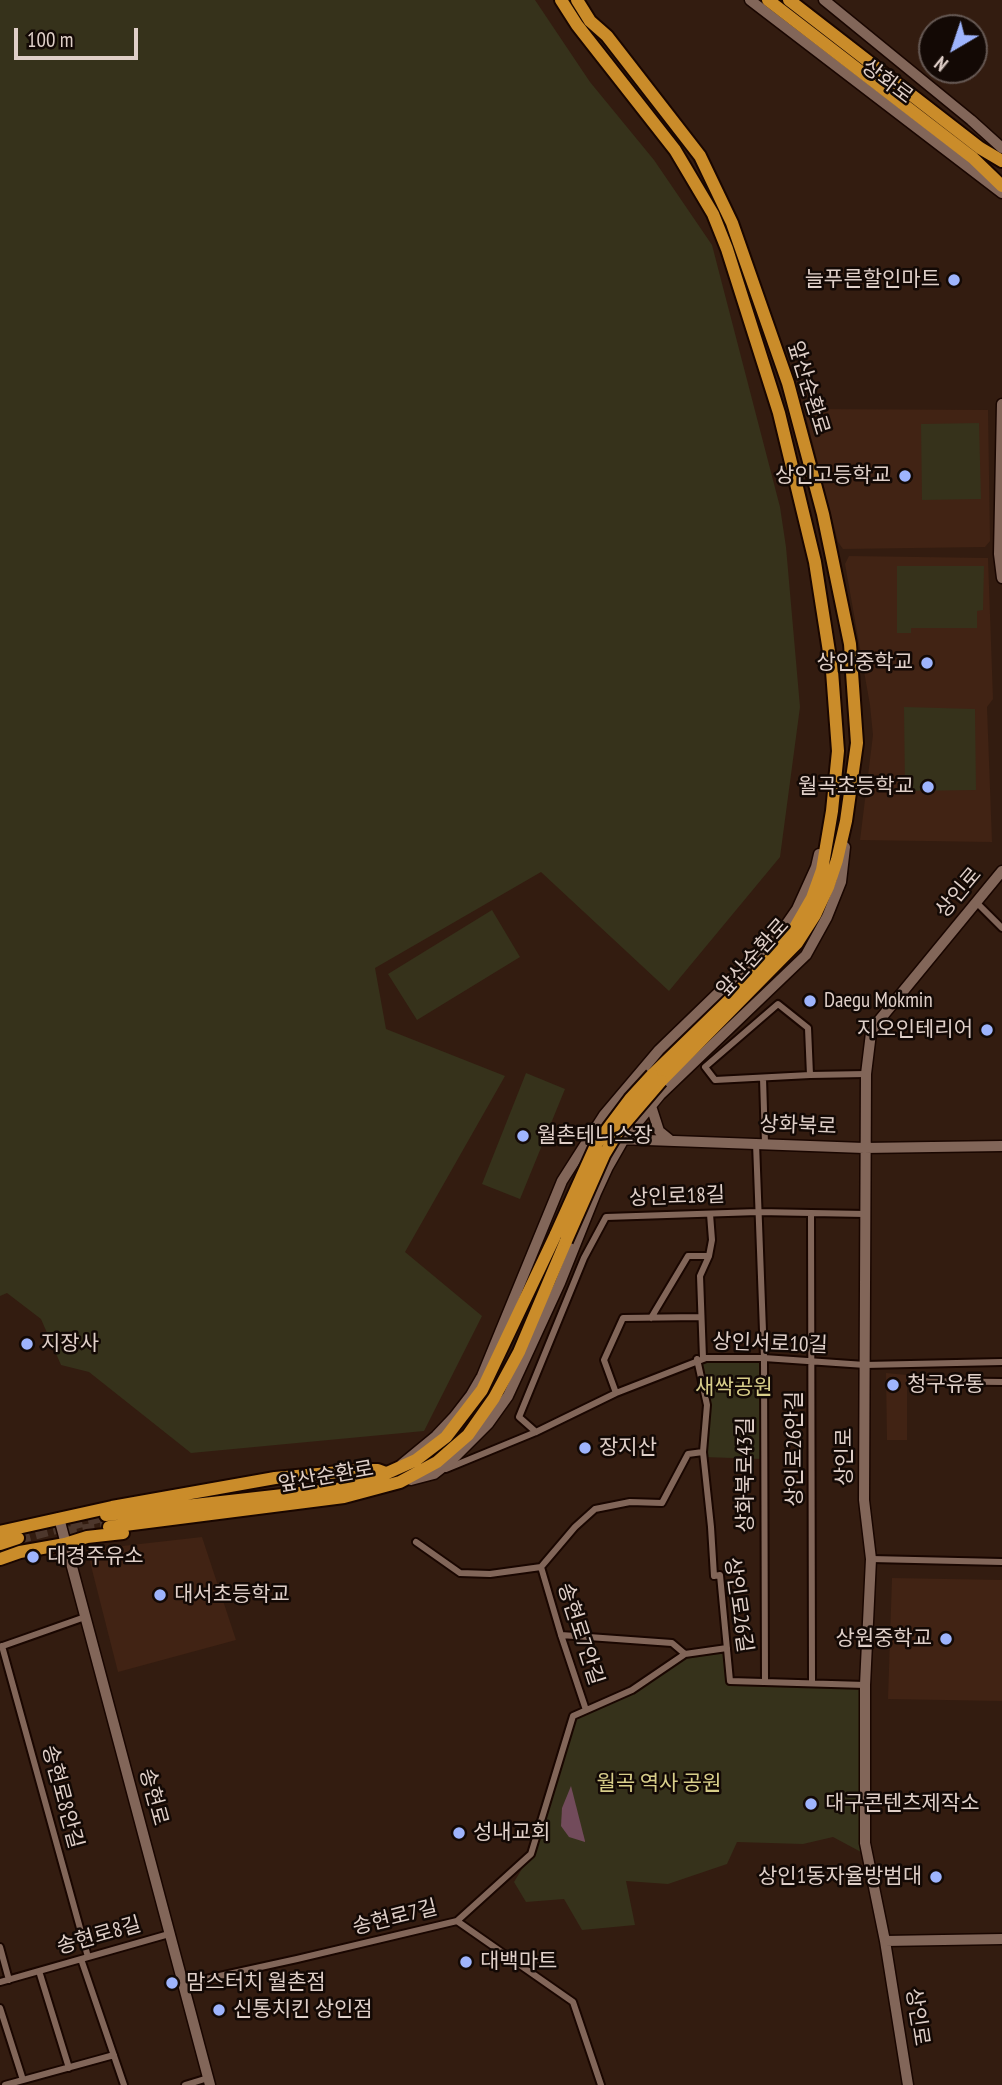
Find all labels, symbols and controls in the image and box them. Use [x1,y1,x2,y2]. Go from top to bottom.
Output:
scale bar [18,14,142,58]
north arrow [918,14,988,84]
text: 100 m [27,26,73,53]
text: N [930,51,953,76]
street label: 상화로 [856,54,918,110]
place label: 늘푸른할인마트 [805,267,940,293]
marker: 늘푸른할인마트 [946,272,962,288]
street label: 앞산순환로 [782,338,834,438]
place label: 상인고등학교 [775,463,891,489]
marker: 상인고등학교 [897,468,913,484]
place label: 상인중학교 [816,650,913,676]
marker: 상인중학교 [919,655,935,671]
place label: 월곡초등학교 [798,774,914,800]
marker: 월곡초등학교 [920,779,936,795]
street label: 상인로 [931,863,987,923]
street label: 앞산순환로 [711,914,795,1002]
place label: Daegu Mokmin [824,988,933,1014]
marker: Daegu Mokmin [802,993,818,1009]
place label: 지오인테리어 [857,1017,973,1043]
marker: 지오인테리어 [979,1022,995,1038]
street label: 상화북로 [759,1112,837,1140]
place label: 월촌테니스장 [537,1123,653,1149]
marker: 월촌테니스장 [515,1128,531,1144]
street label: 상인로18길 [628,1183,726,1211]
street label: 상인서로10길 [712,1329,828,1359]
place label: 지장사 [41,1331,99,1357]
marker: 지장사 [19,1336,35,1352]
place label: 청구유통 [907,1372,984,1398]
park label: 새싹공원 [695,1375,773,1401]
marker: 청구유통 [885,1377,901,1393]
street label: 상인로26안길 [782,1391,808,1507]
street label: 상화북로43길 [733,1417,759,1533]
street label: 상인로 [832,1428,858,1486]
place label: 장지산 [599,1435,657,1461]
marker: 장지산 [577,1440,593,1456]
street label: 앞산순환로 [276,1456,376,1498]
place label: 대경주유소 [47,1544,144,1570]
marker: 대경주유소 [25,1549,41,1565]
street label: 상인로26길 [719,1556,757,1654]
street label: 송현로7안길 [552,1580,608,1688]
place label: 대서초등학교 [174,1582,290,1608]
marker: 대서초등학교 [152,1587,168,1603]
place label: 상원중학교 [835,1626,932,1652]
marker: 상원중학교 [938,1631,954,1647]
street label: 송현로8안길 [36,1743,88,1851]
street label: 송현로 [133,1766,173,1828]
park label: 월곡 역사 공원 [597,1771,721,1797]
place label: 대구콘텐츠제작소 [825,1791,980,1817]
marker: 대구콘텐츠제작소 [803,1796,819,1812]
place label: 성내교회 [473,1820,550,1846]
marker: 성내교회 [451,1825,467,1841]
place label: 상인1동자율방범대 [758,1864,922,1890]
marker: 상인1동자율방범대 [928,1869,944,1885]
street label: 송현로7길 [350,1895,440,1941]
street label: 송현로8길 [54,1912,144,1960]
place label: 대백마트 [480,1949,557,1975]
marker: 대백마트 [458,1954,474,1970]
place label: 맘스터치 월촌점 [186,1970,326,1996]
marker: 맘스터치 월촌점 [164,1975,180,1991]
street label: 상인로 [900,1986,934,2048]
place label: 신통치킨 상인점 [233,1997,373,2023]
marker: 신통치킨 상인점 [211,2002,227,2018]

